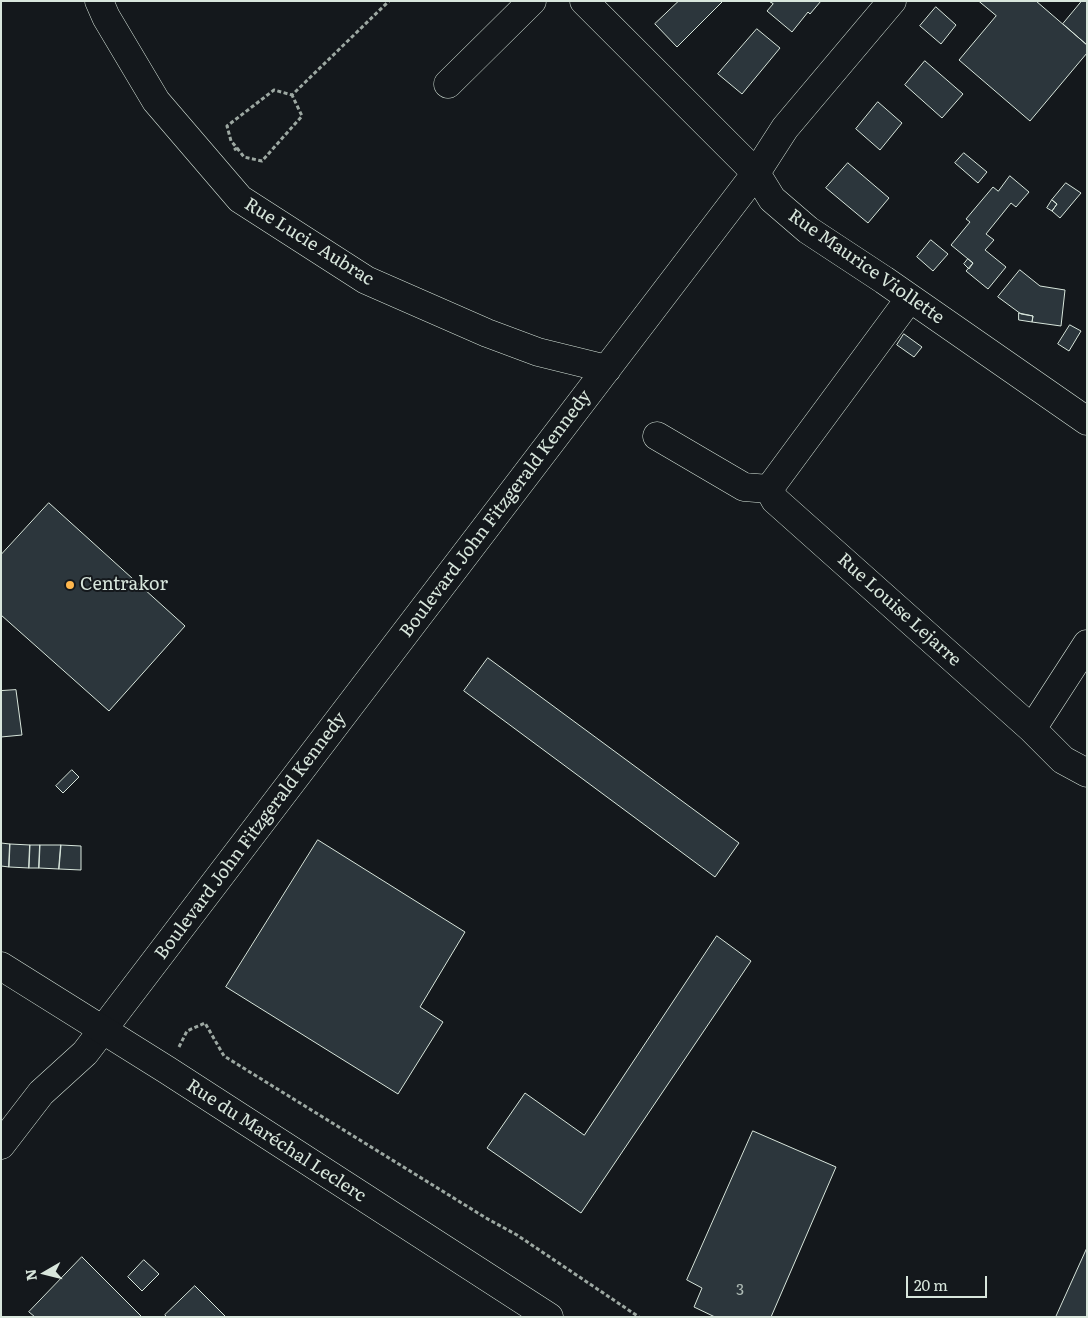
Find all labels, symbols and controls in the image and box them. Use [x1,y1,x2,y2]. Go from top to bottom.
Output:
street label: Rue Lucie Aubrac [240,194,378,290]
street label: Rue Maurice Viollette [784,205,948,329]
street label: Boulevard John Fitzgerald Kennedy [396,386,596,642]
street label: Rue Louise Lejarre [833,549,965,671]
place label: Centrakor [80,574,168,596]
marker: Centrakor [64,579,76,591]
street label: Boulevard John Fitzgerald Kennedy [151,708,351,964]
street label: Rue du Maréchal Leclerc [182,1075,370,1207]
north arrow [20,1248,70,1298]
scale bar [908,1266,989,1298]
text: N [19,1268,41,1282]
text: 20 m [914,1273,948,1296]
house number: 3 [736,1282,744,1300]

